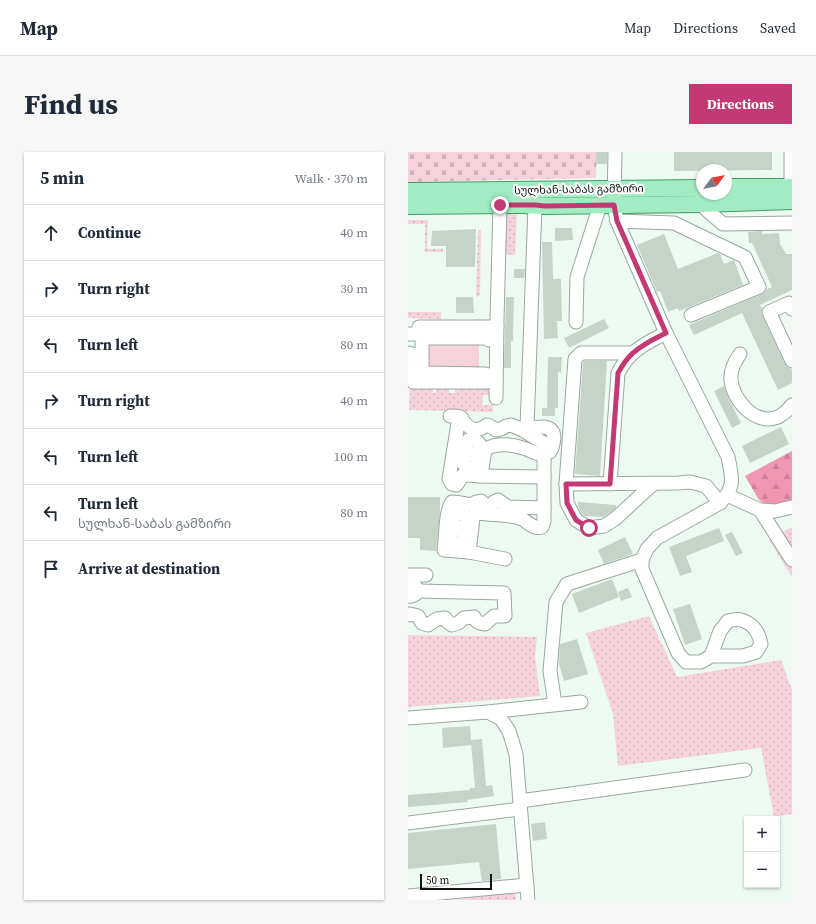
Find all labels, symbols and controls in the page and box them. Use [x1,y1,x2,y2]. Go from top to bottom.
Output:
text: Map [20,15,58,41]
text: Map [624,18,651,38]
text: Directions [673,18,738,38]
text: Saved [760,18,796,38]
button: Directions [689,84,792,124]
text: Find us [24,85,118,123]
north arrow [696,164,732,200]
text: 5 min [40,166,84,190]
text: Walk · 370 m [295,170,368,187]
street label: სულხან-საბას გამზირი [514,181,644,198]
route end [491,196,509,214]
icon: ahead [40,222,62,244]
text: Continue [78,222,141,243]
text: 40 m [340,224,368,241]
icon: right [40,278,62,300]
text: Turn right [78,278,150,299]
text: 30 m [340,280,368,297]
icon: left [40,334,62,356]
text: Turn left [78,334,138,355]
text: 80 m [340,336,368,353]
icon: right [40,390,62,412]
text: Turn right [78,390,150,411]
text: 40 m [340,392,368,409]
icon: left [40,446,62,468]
text: Turn left [78,446,138,467]
text: 100 m [334,448,368,465]
text: Turn left [78,493,138,514]
icon: left [40,502,62,524]
text: 80 m [340,504,368,521]
text: სულხან-საბას გამზირი [78,515,231,532]
route start [580,519,598,537]
icon: arrive [40,558,62,580]
text: Arrive at destination [78,558,220,579]
map controls [744,816,780,888]
button: + [744,816,780,852]
button: − [744,852,780,888]
scale bar [420,872,492,891]
text: 50 m [426,873,449,888]

